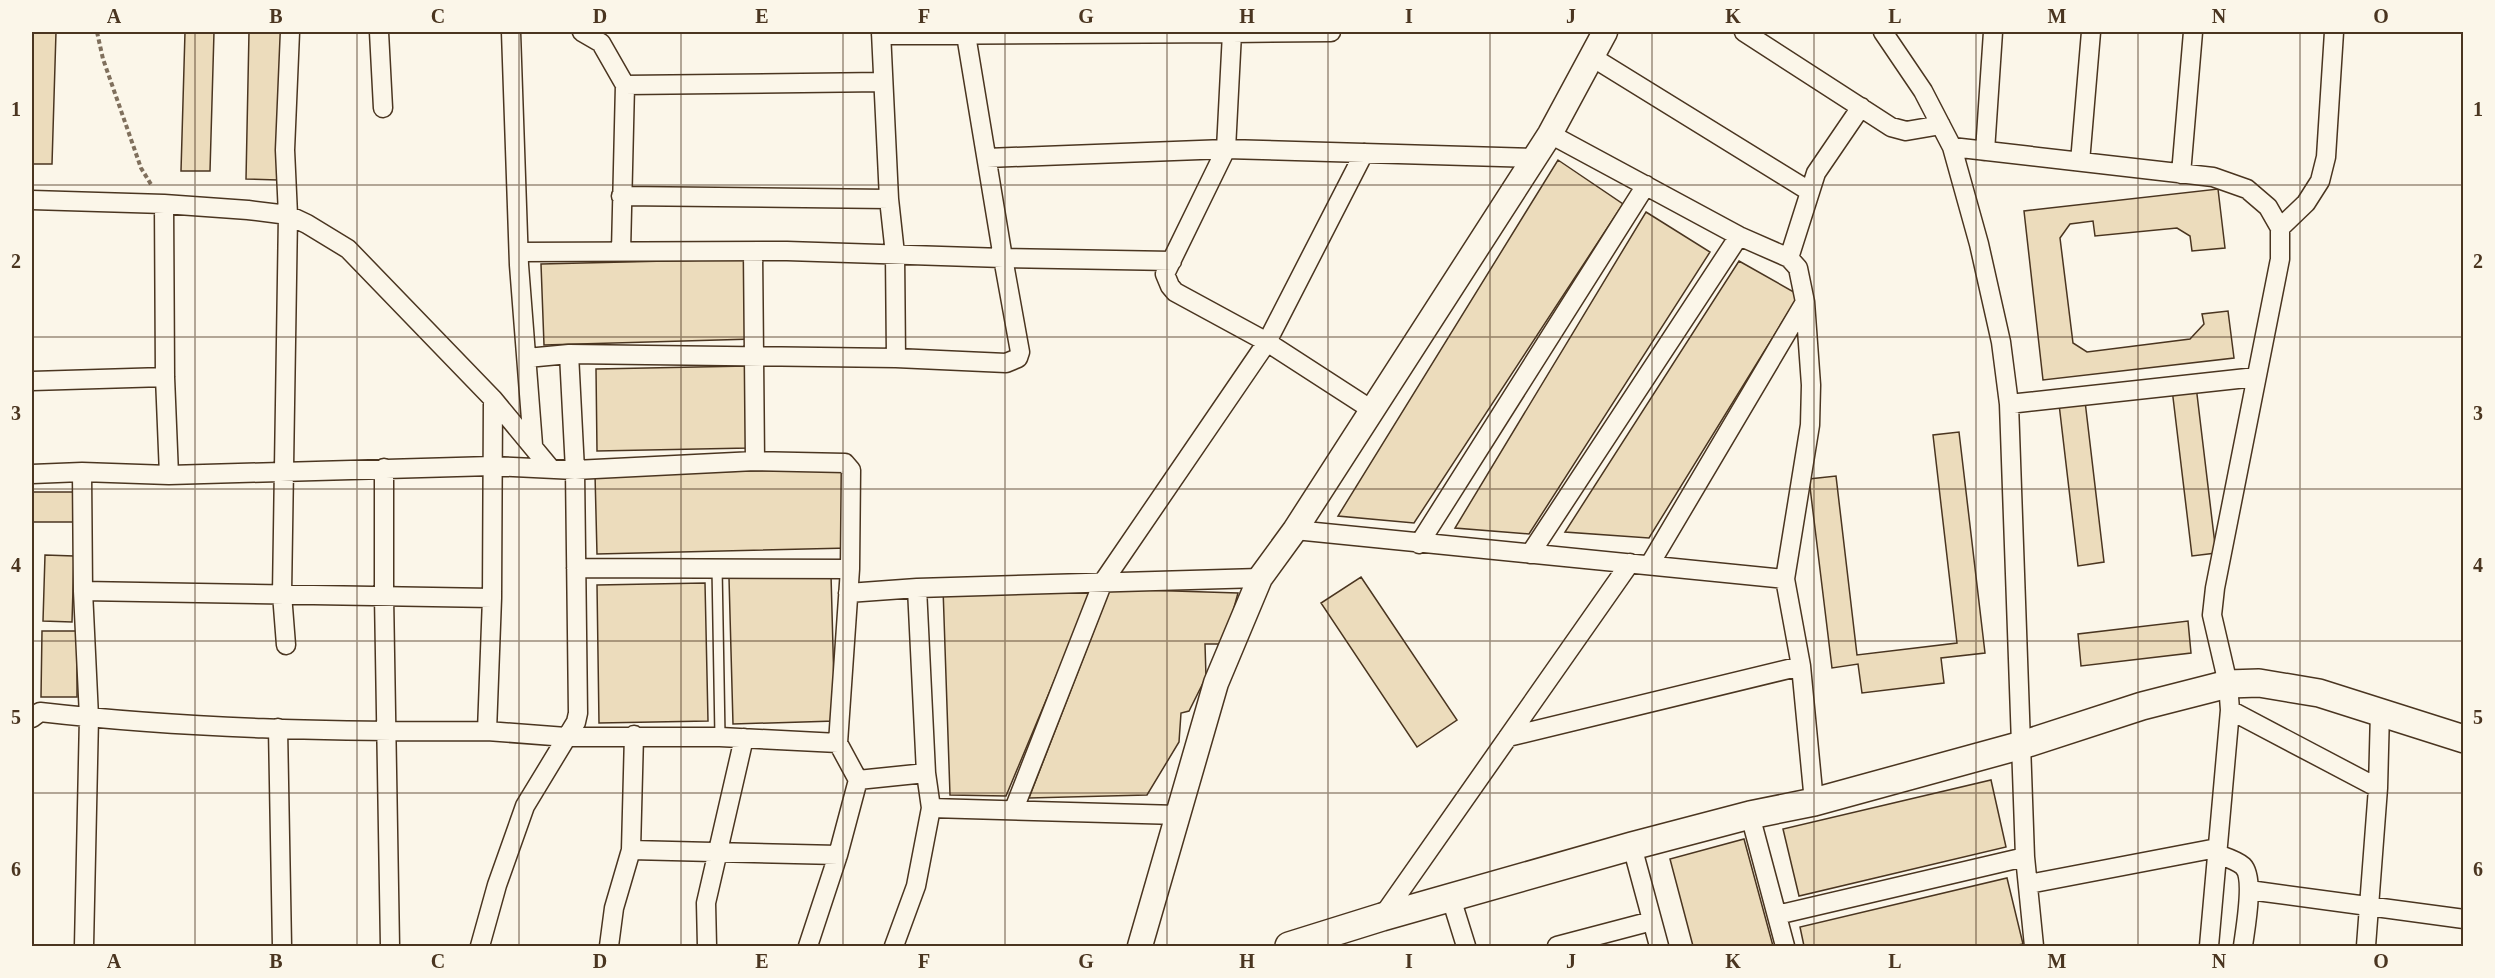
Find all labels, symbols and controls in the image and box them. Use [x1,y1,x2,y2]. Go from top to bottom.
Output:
text: A [107,5,122,27]
text: B [269,5,283,27]
text: C [431,5,445,27]
text: D [593,5,607,27]
text: E [755,5,769,27]
text: F [918,5,930,27]
text: G [1078,5,1094,27]
text: H [1239,5,1255,27]
text: I [1405,5,1413,27]
text: J [1566,5,1576,27]
text: K [1725,5,1741,27]
text: L [1888,5,1902,27]
text: M [2048,5,2067,27]
text: N [2212,5,2227,27]
text: O [2373,5,2389,27]
text: 1 [11,98,21,120]
text: 1 [2473,98,2483,120]
text: 2 [11,250,21,272]
text: 2 [2473,250,2483,272]
text: 3 [11,402,21,424]
text: 3 [2473,402,2483,424]
text: 4 [11,554,21,576]
text: 4 [2473,554,2483,576]
text: 5 [11,706,21,728]
text: 5 [2473,706,2483,728]
text: 6 [11,858,21,880]
text: 6 [2473,858,2483,880]
text: A [107,950,122,972]
text: B [269,950,283,972]
text: C [431,950,445,972]
text: D [593,950,607,972]
text: E [755,950,769,972]
text: F [918,950,930,972]
text: G [1078,950,1094,972]
text: H [1239,950,1255,972]
text: I [1405,950,1413,972]
text: J [1566,950,1576,972]
text: K [1725,950,1741,972]
text: L [1888,950,1902,972]
text: M [2048,950,2067,972]
text: N [2212,950,2227,972]
text: O [2373,950,2389,972]

